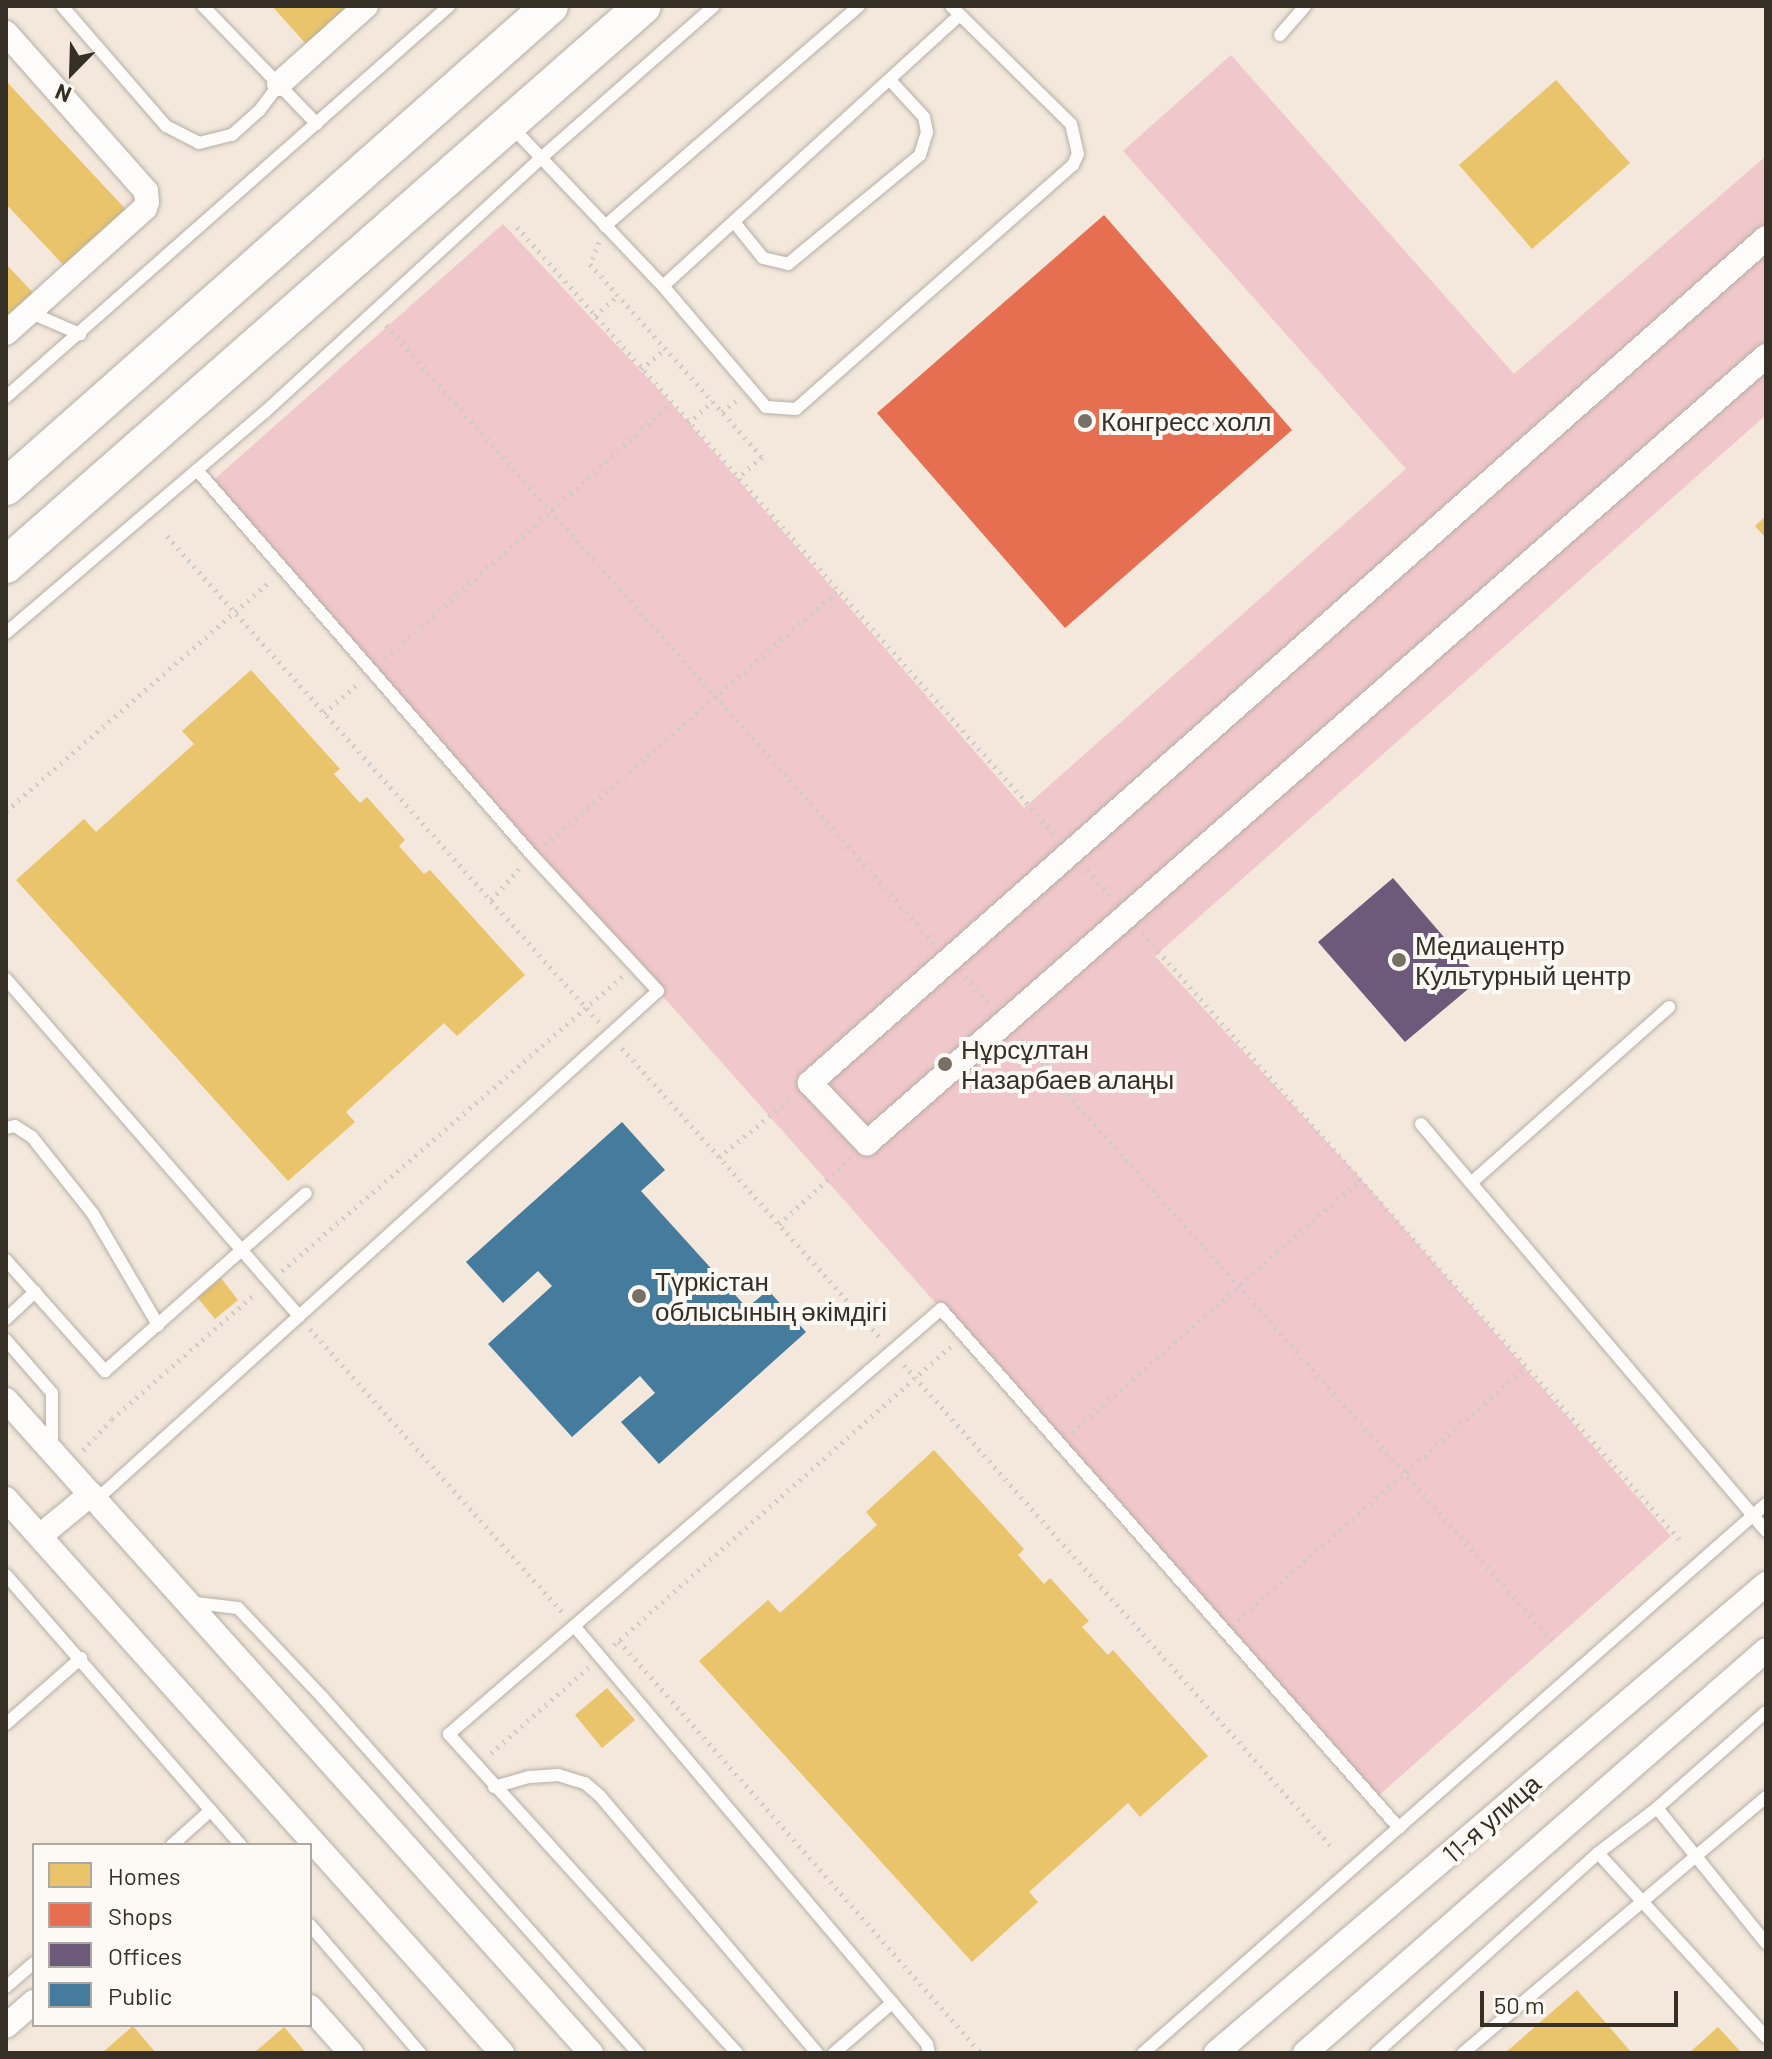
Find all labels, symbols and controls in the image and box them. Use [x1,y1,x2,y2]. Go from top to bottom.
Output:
north arrow [32,32,112,112]
text: N [51,79,74,109]
place label: Конгресс холл [1101,405,1272,437]
marker: Конгресс холл [1076,412,1094,430]
place label: Медиацентр Культурный центр [1415,929,1631,990]
marker: Медиацентр Культурный центр [1390,951,1408,969]
place label: Нұрсұлтан Назарбаев алаңы [961,1033,1174,1094]
marker: Нұрсұлтан Назарбаев алаңы [936,1055,954,1073]
place label: Түркістан облысының әкімдігі [655,1265,887,1326]
marker: Түркістан облысының әкімдігі [630,1287,648,1305]
street label: 11-я улица [1436,1767,1546,1869]
legend [32,1843,312,2027]
text: Homes [108,1861,181,1890]
text: Shops [108,1901,173,1930]
text: Offices [108,1941,182,1970]
scale bar [1484,1975,1682,2025]
text: Public [108,1981,172,2010]
text: 50 m [1494,1990,1545,2019]

